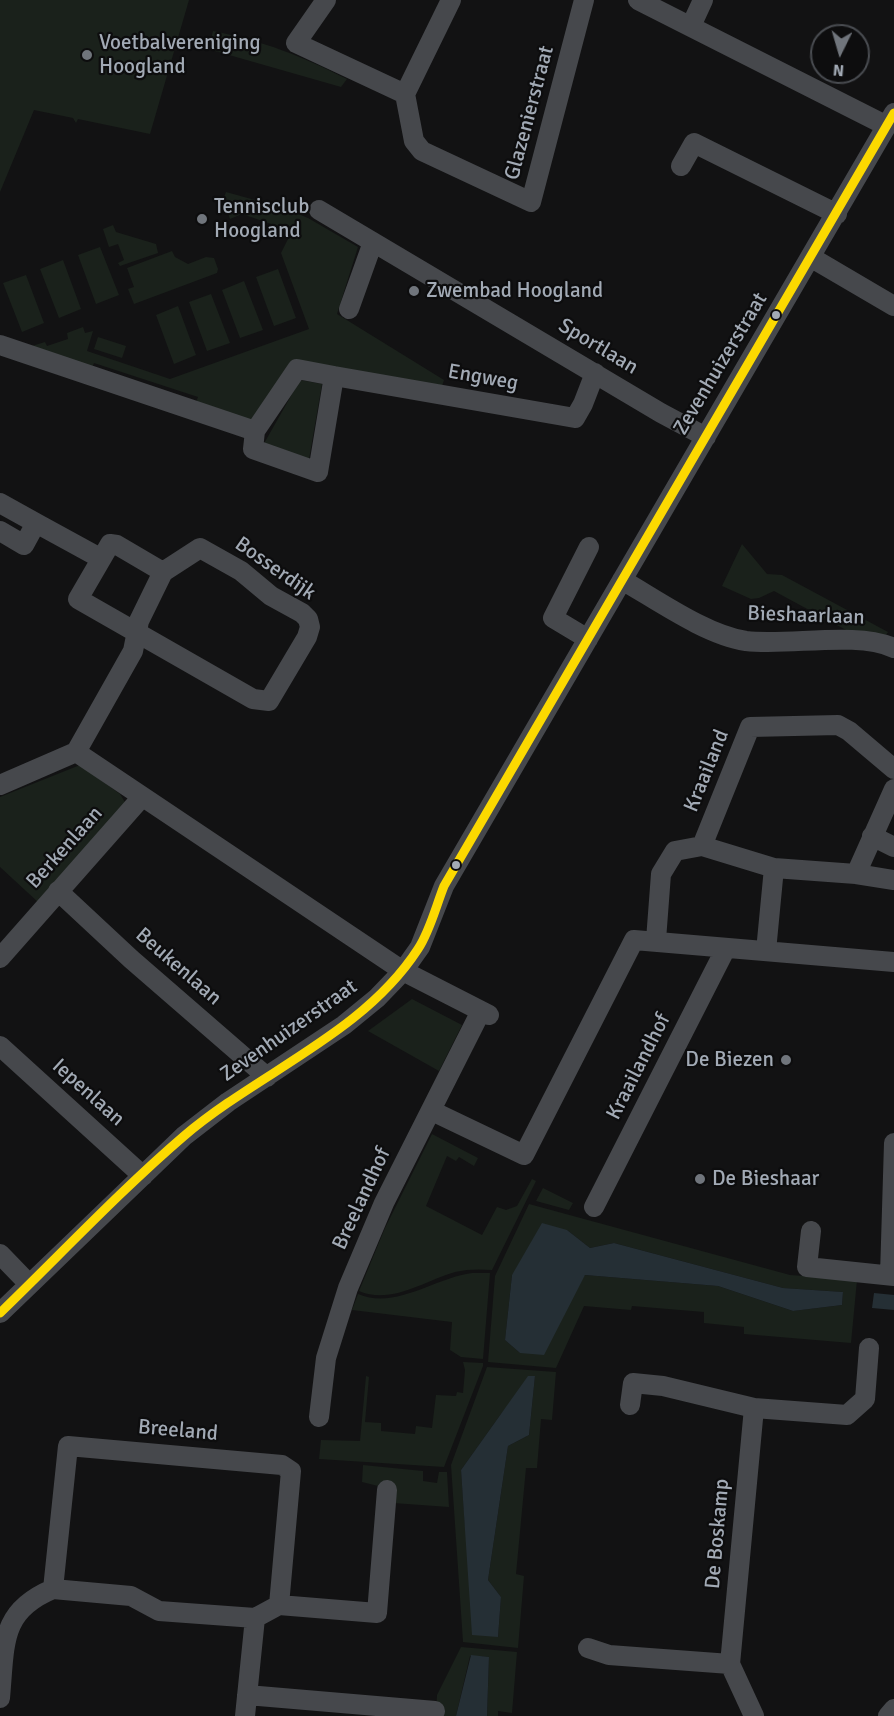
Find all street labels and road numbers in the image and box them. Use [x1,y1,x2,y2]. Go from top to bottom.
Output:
street label: Glazenierstraat [500,43,560,183]
street label: Zevenhuizerstraat [669,288,773,440]
street label: Sportlaan [554,313,642,381]
street label: Engweg [446,359,520,397]
street label: Bosserdijk [230,532,320,606]
street label: Bieshaarlaan [747,601,865,631]
street label: Kraailand [679,726,735,816]
street label: Berkenlaan [22,802,108,894]
street label: Beukenlaan [130,923,226,1011]
street label: Zevenhuizerstraat [216,974,362,1088]
street label: Kraailandhof [601,1010,677,1124]
street label: Iepenlaan [47,1054,129,1132]
street label: Breelandhof [327,1144,397,1254]
street label: Breeland [137,1415,219,1447]
street label: De Boskamp [701,1478,735,1590]

